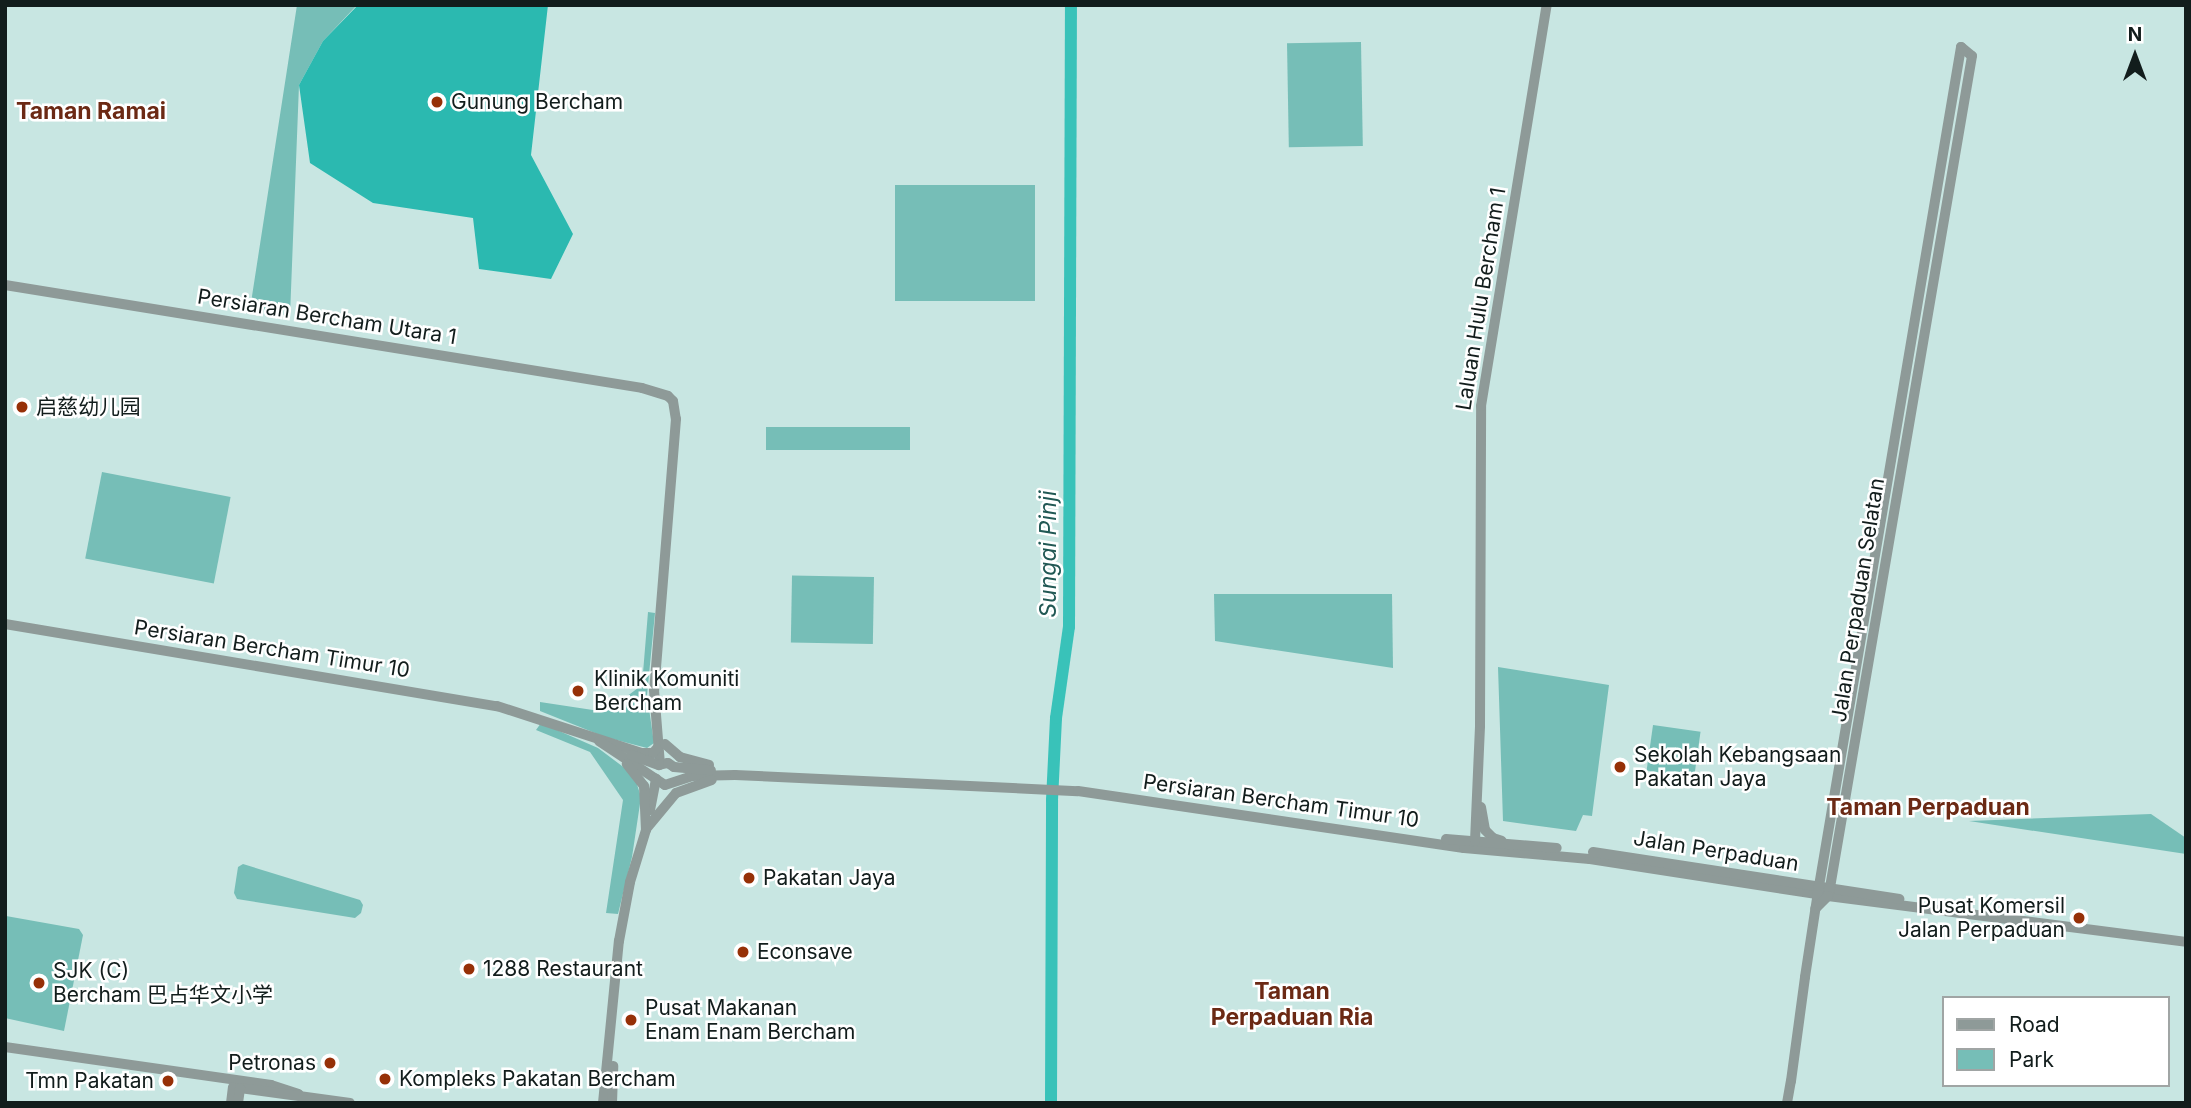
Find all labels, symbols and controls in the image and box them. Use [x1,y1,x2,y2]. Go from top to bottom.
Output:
north arrow [2100,21,2170,91]
text: N [2128,23,2142,46]
place label: Gunung Bercham [451,89,623,115]
marker: Gunung Bercham [429,94,445,110]
district label: Taman Ramai [16,97,166,125]
street label: Laluan Hulu Bercham 1 [1451,186,1511,412]
street label: Persiaran Bercham Utara 1 [196,284,458,350]
place label: 启慈幼儿园 [36,394,141,420]
marker: 启慈幼儿园 [14,399,30,415]
street label: Jalan Perpaduan Selatan [1826,476,1890,724]
water label: Sungai Pinji [1034,490,1062,618]
street label: Persiaran Bercham Timur 10 [132,615,412,683]
place label: Klinik Komuniti Bercham [594,666,739,716]
marker: Klinik Komuniti Bercham [568,681,588,701]
place label: Sekolah Kebangsaan Pakatan Jaya [1634,742,1841,792]
marker: Sekolah Kebangsaan Pakatan Jaya [1612,759,1628,775]
street label: Persiaran Bercham Timur 10 [1141,769,1421,833]
district label: Taman Perpaduan [1826,793,2030,821]
street label: Jalan Perpaduan [1632,825,1800,877]
place label: Pakatan Jaya [763,865,896,891]
marker: Pakatan Jaya [741,870,757,886]
place label: Pusat Komersil Jalan Perpaduan [1898,893,2065,943]
marker: Pusat Komersil Jalan Perpaduan [2071,910,2087,926]
place label: Econsave [757,939,853,965]
marker: Econsave [735,944,751,960]
place label: 1288 Restaurant [483,956,643,982]
place label: SJK (C) Bercham 巴占华文小学 [53,958,273,1008]
marker: 1288 Restaurant [461,961,477,977]
marker: SJK (C) Bercham 巴占华文小学 [31,975,47,991]
district label: Taman Perpaduan Ria [1211,977,1373,1031]
place label: Pusat Makanan Enam Enam Bercham [645,995,855,1045]
legend [1942,996,2170,1087]
marker: Pusat Makanan Enam Enam Bercham [623,1012,639,1028]
text: Road [2009,1012,2060,1037]
text: Park [2009,1047,2054,1072]
place label: Petronas [228,1050,316,1076]
marker: Petronas [322,1055,338,1071]
place label: Kompleks Pakatan Bercham [399,1066,676,1092]
place label: Tmn Pakatan [25,1068,154,1094]
marker: Kompleks Pakatan Bercham [377,1071,393,1087]
marker: Tmn Pakatan [160,1073,176,1089]

